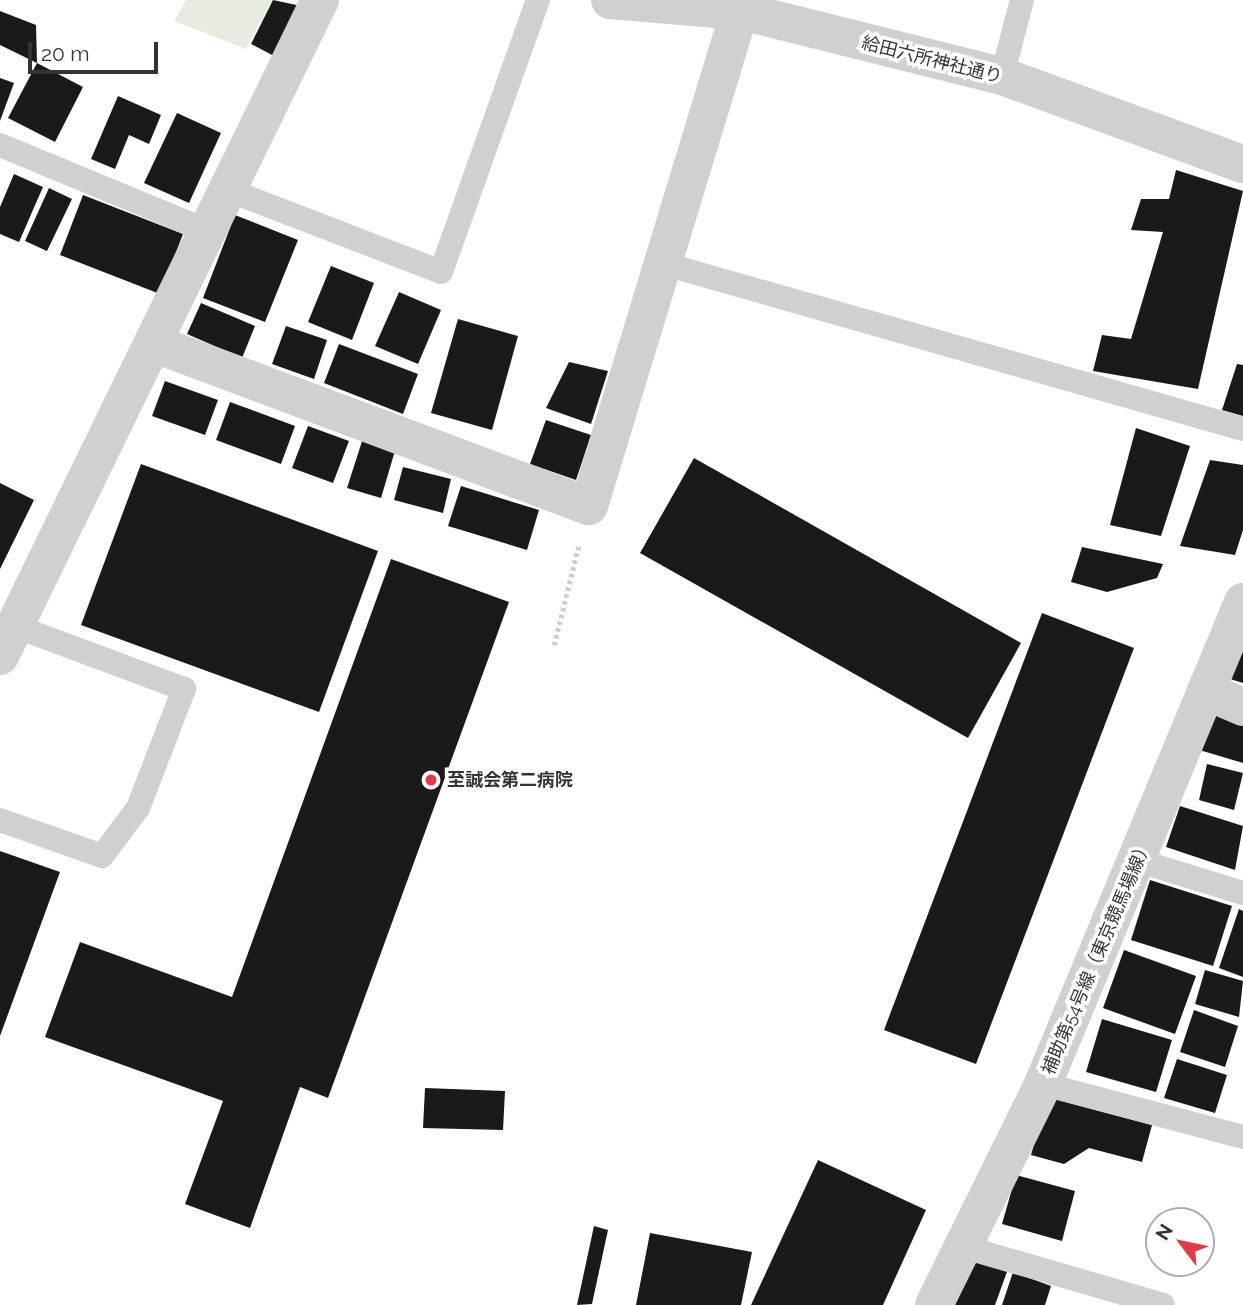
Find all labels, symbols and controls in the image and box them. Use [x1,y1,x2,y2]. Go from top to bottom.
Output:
scale bar [32,28,161,72]
street label: 給田六所神社通り [860,32,1004,88]
text: 20 m [41,41,89,66]
place label: 至誠会第二病院 [447,769,573,791]
marker: 至誠会第二病院 [421,770,441,790]
street label: 補助第54号線（東京競馬場線） [1038,836,1156,1078]
north arrow [1145,1207,1215,1277]
text: N [1151,1220,1177,1244]

